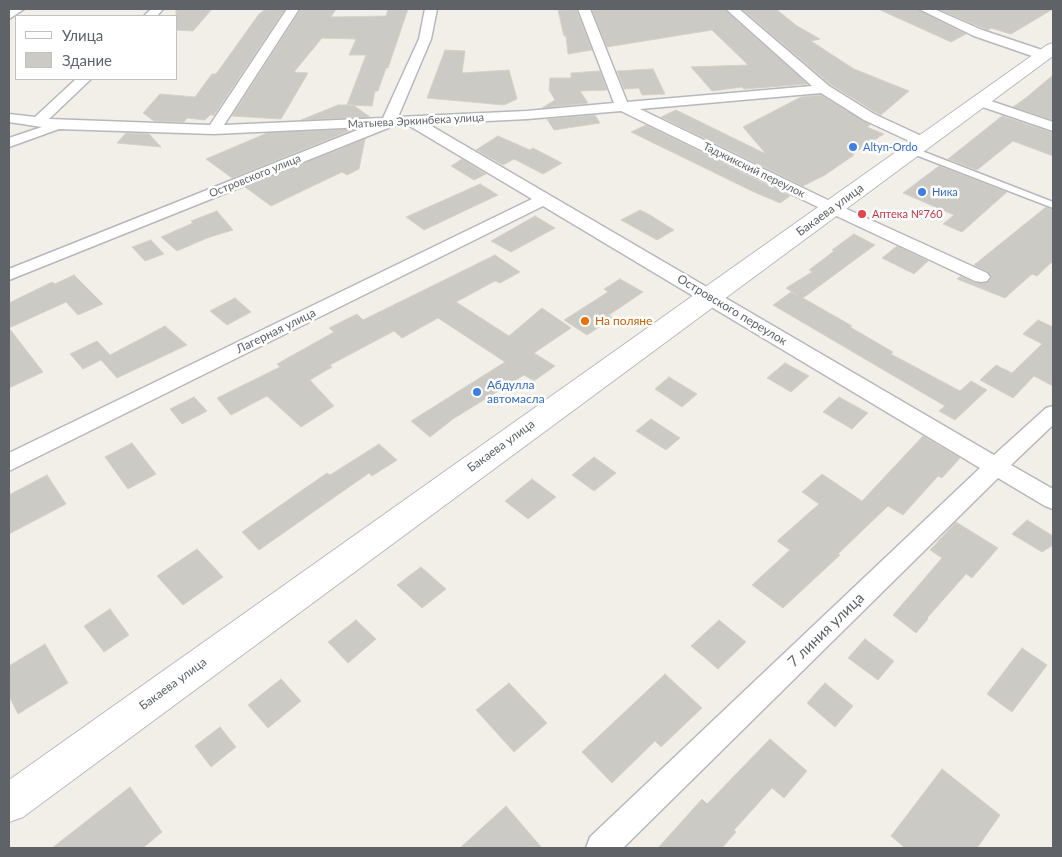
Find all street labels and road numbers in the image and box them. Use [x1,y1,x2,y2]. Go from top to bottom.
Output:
street label: Матыева Эркинбека улица [348,111,484,131]
street label: Таджикский переулок [701,140,807,200]
street label: Островского улица [207,152,303,200]
street label: Бакаева улица [794,181,866,239]
street label: Островского переулок [674,272,790,348]
street label: Лагерная улица [234,306,318,356]
street label: Бакаева улица [465,417,537,475]
street label: 7 линия улица [784,589,868,671]
street label: Бакаева улица [137,655,209,713]

